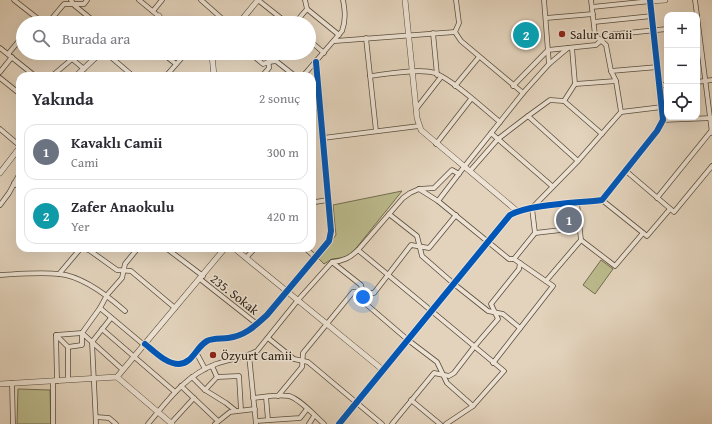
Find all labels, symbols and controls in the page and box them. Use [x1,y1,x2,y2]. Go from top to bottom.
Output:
map controls [664,12,700,120]
button: + [664,12,700,48]
search box [16,16,316,60]
pin: 2 [513,20,539,50]
place label: Salur Camii [570,25,633,44]
icon: search [30,27,52,49]
text: Burada ara [62,28,130,49]
marker: Salur Camii [557,29,567,39]
button: − [664,48,700,84]
button: locate [664,84,700,120]
text: Yakında [32,86,94,111]
text: 2 sonuç [259,89,300,108]
text: Kavaklı Camii [71,132,162,153]
text: 1 [43,143,49,162]
text: 300 m [267,143,299,162]
text: Cami [71,153,98,172]
text: Zafer Anaokulu [71,196,174,217]
pin: 1 [556,205,582,235]
text: 2 [43,207,49,226]
text: 420 m [267,207,299,226]
text: Yer [71,217,90,236]
street label: 235. Sokak [206,269,263,320]
your location [353,287,373,307]
place label: Özyurt Camii [221,346,292,365]
marker: Özyurt Camii [208,350,218,360]

